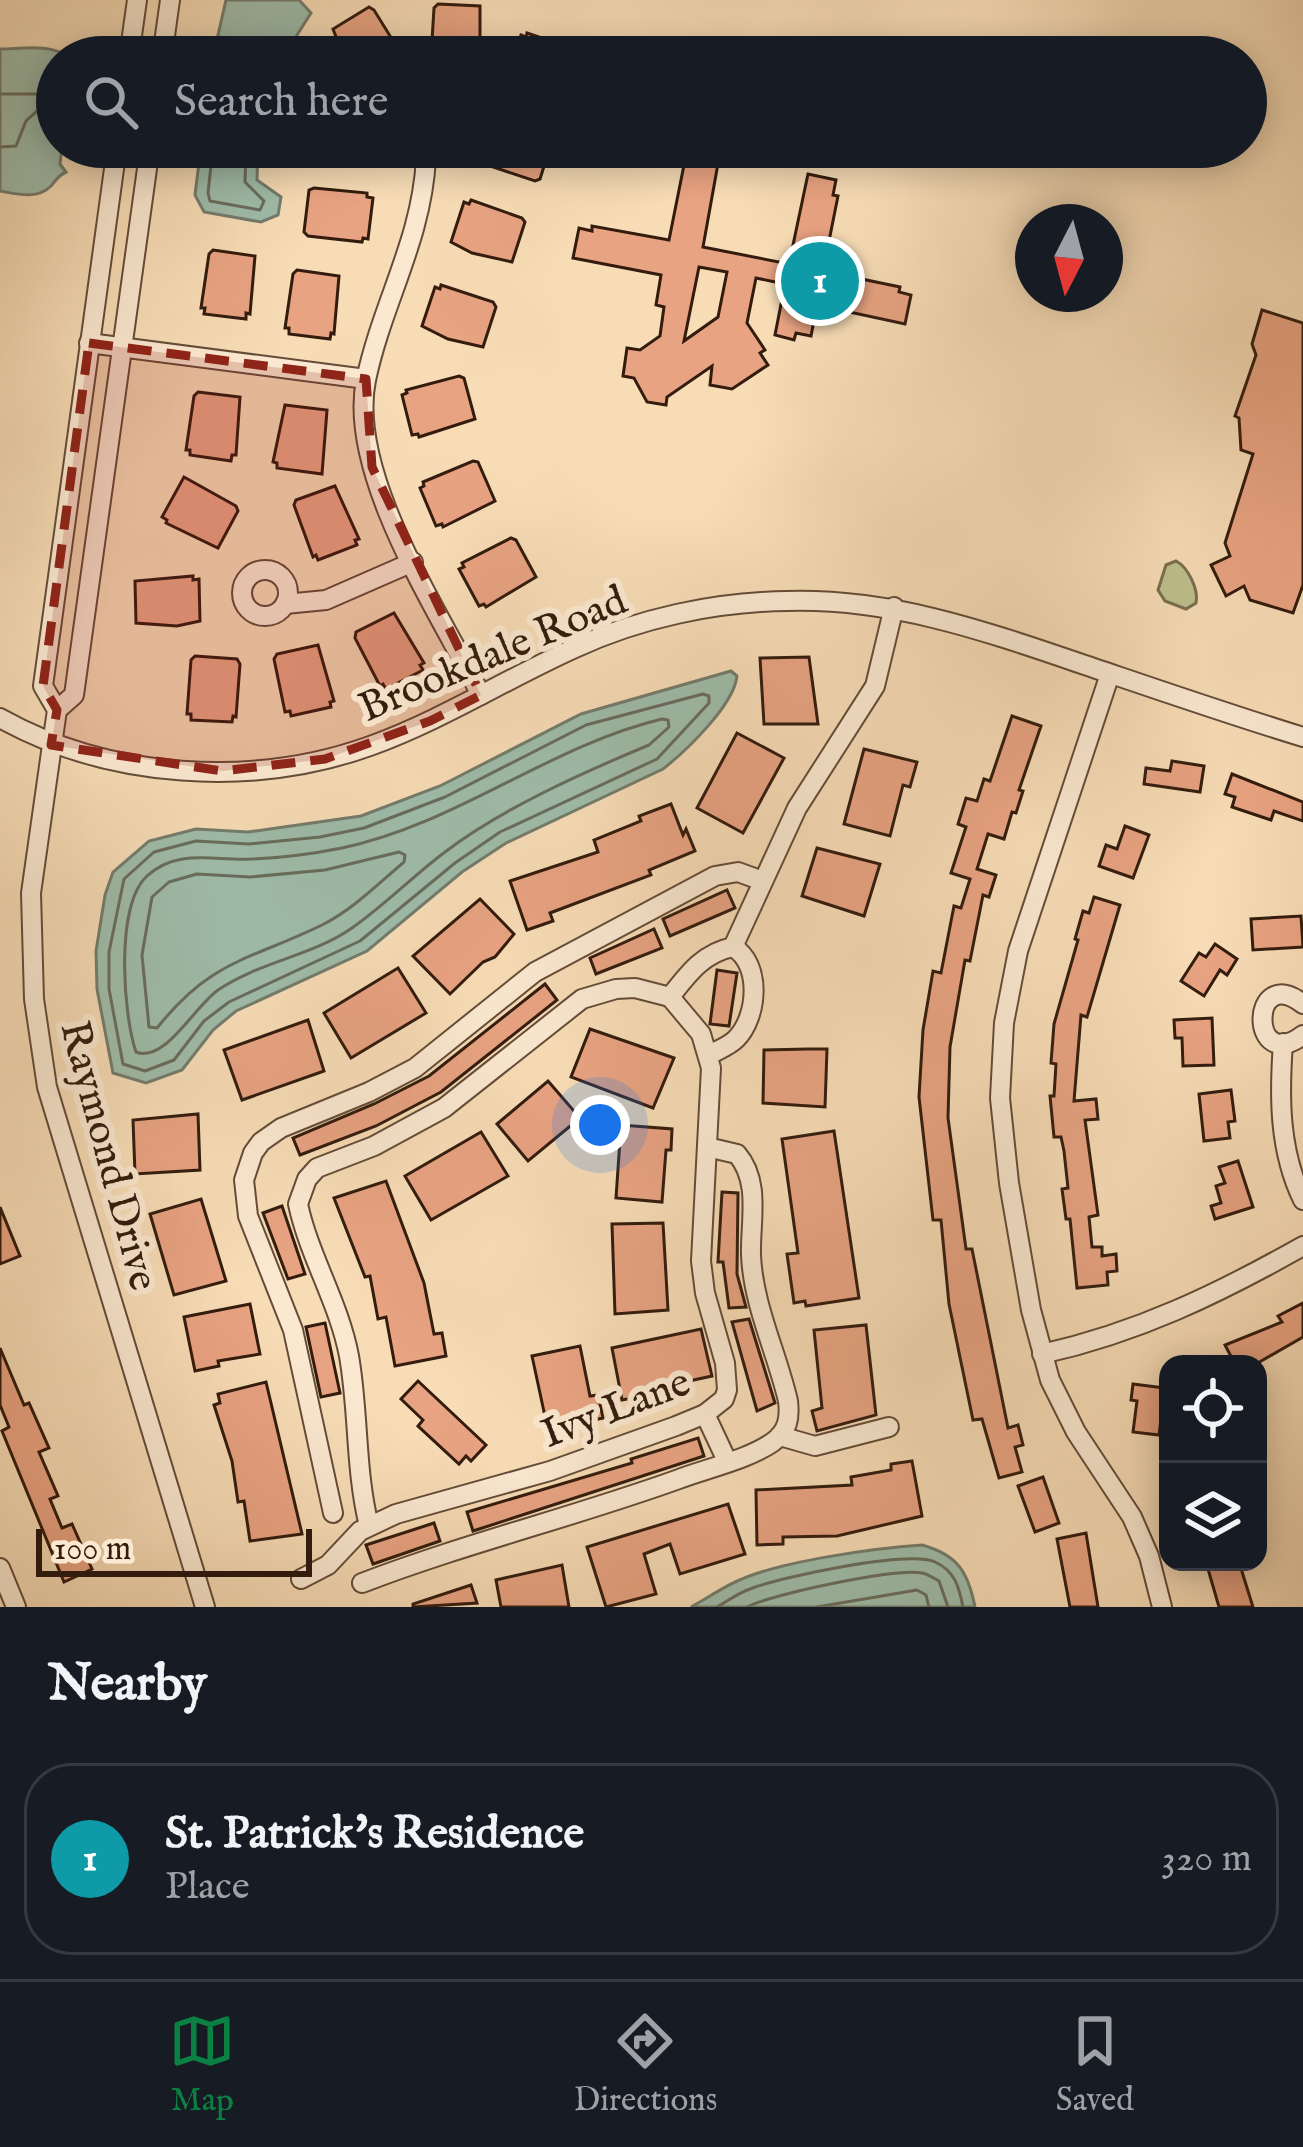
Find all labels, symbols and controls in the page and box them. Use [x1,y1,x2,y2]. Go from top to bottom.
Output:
search box [36,36,1267,168]
icon: search [78,69,144,135]
text: Search here [174,74,388,131]
north arrow [1015,204,1123,312]
pin: 1 [781,236,859,326]
street label: Brookdale Road [351,575,636,735]
street label: Raymond Drive [46,1015,169,1296]
your location [570,1095,630,1155]
map controls [1159,1355,1267,1571]
button: locate [1159,1355,1267,1463]
street label: Ivy Lane [534,1357,698,1462]
button: layers [1159,1463,1267,1571]
scale bar [36,1523,312,1576]
text: 100 m [54,1529,131,1571]
text: Nearby [48,1653,207,1718]
text: St. Patrick's Residence [165,1806,584,1863]
text: 1 [83,1835,97,1884]
text: 320 m [1161,1835,1252,1884]
text: Place [165,1863,250,1912]
tab: Map [169,2008,235,2122]
tab: Directions [574,2008,717,2122]
tab: Saved [1056,2008,1134,2122]

